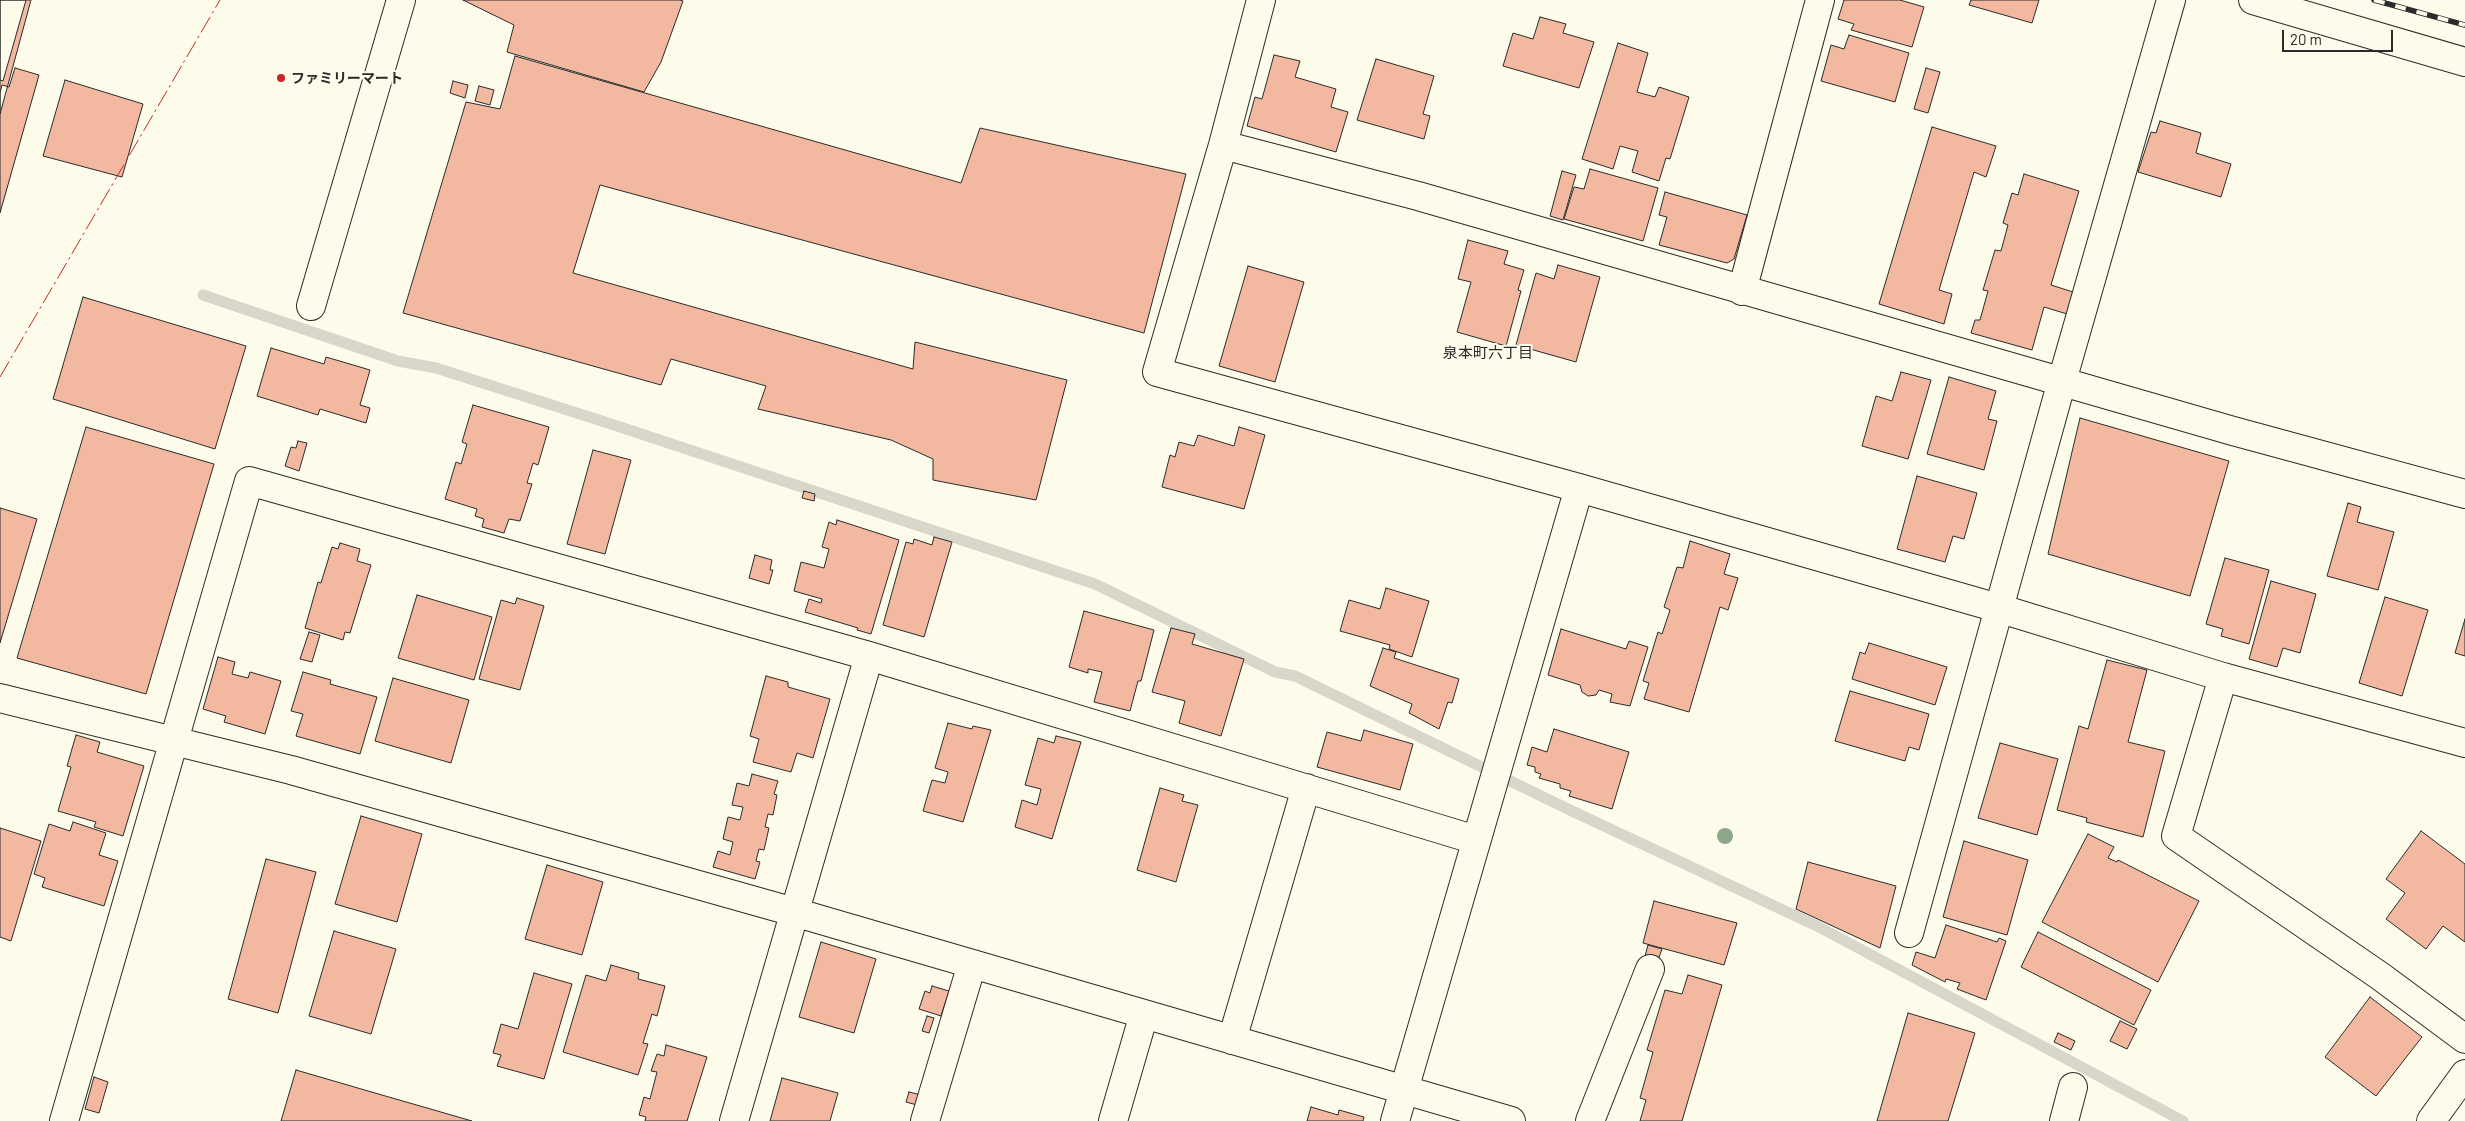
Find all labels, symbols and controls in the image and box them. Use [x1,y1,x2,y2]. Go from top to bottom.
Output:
scale bar [2285,20,2396,52]
text: 20 m [2290,30,2322,48]
place label: ファミリーマート [291,70,403,86]
marker: ファミリーマート [275,72,287,84]
district label: 泉本町六丁目 [1443,344,1533,362]

